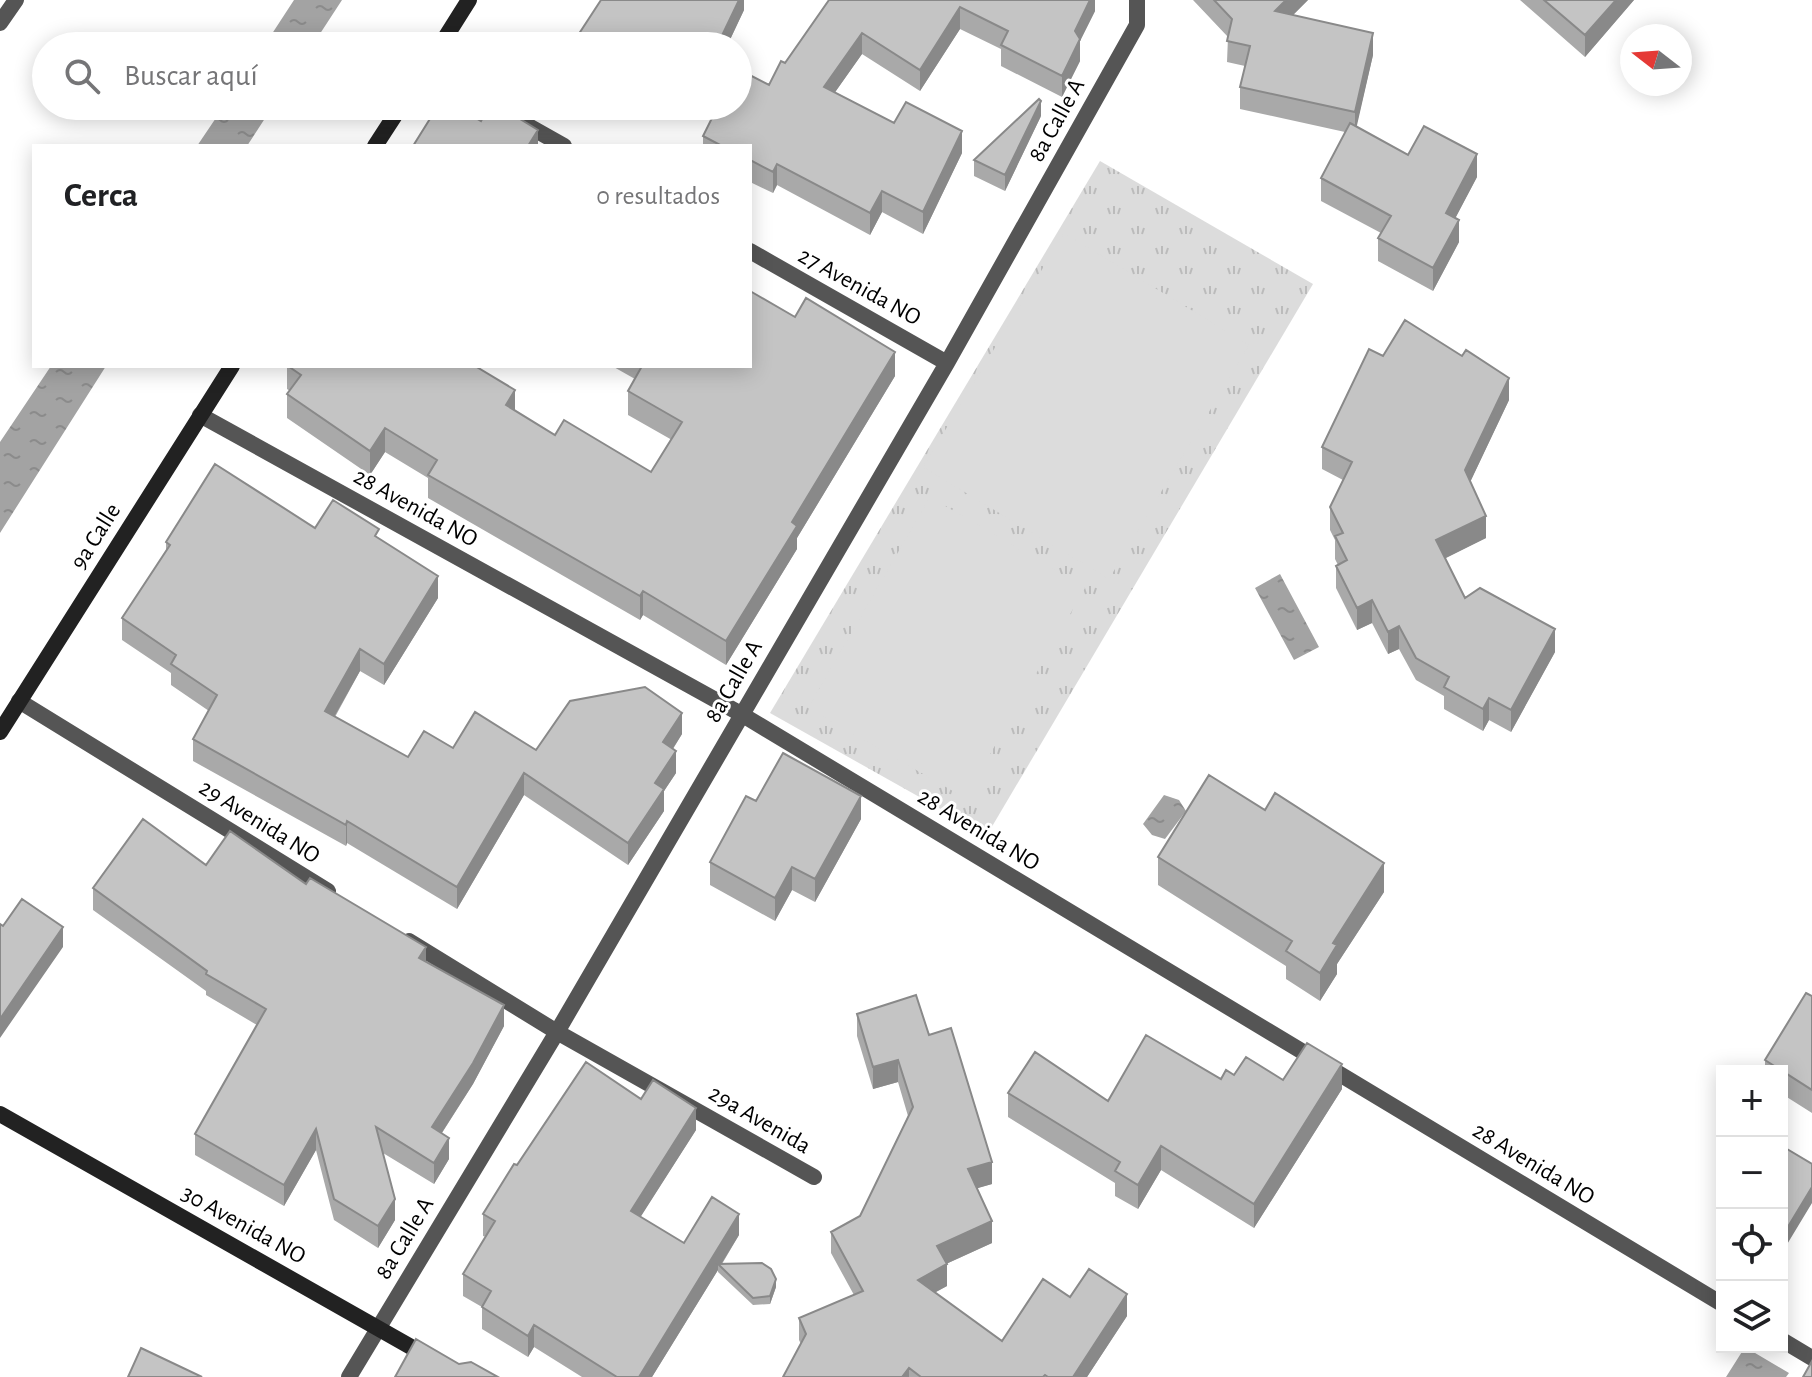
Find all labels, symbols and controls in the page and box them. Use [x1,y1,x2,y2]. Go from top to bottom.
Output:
north arrow [1620,24,1692,96]
search box [32,32,752,120]
icon: search [60,54,104,98]
text: Buscar aquí [124,61,258,91]
street label: 8a Calle A [1024,75,1089,166]
text: Cerca [64,179,138,213]
text: 0 resultados [596,183,720,209]
street label: 27 Avenida NO [794,243,925,330]
street label: 28 Avenida NO [350,464,481,552]
street label: 9a Calle [66,499,125,574]
street label: 8a Calle A [701,636,767,727]
street label: 29 Avenida NO [195,775,324,868]
street label: 28 Avenida NO [913,784,1044,876]
map controls [1716,1065,1788,1353]
button: + [1716,1065,1788,1137]
street label: 29a Avenida [704,1081,815,1159]
street label: 28 Avenida NO [1468,1118,1599,1210]
button: − [1716,1137,1788,1209]
street label: 30 Avenida NO [177,1181,310,1269]
street label: 8a Calle A [371,1193,439,1284]
button: locate [1716,1209,1788,1281]
button: layers [1716,1281,1788,1353]

